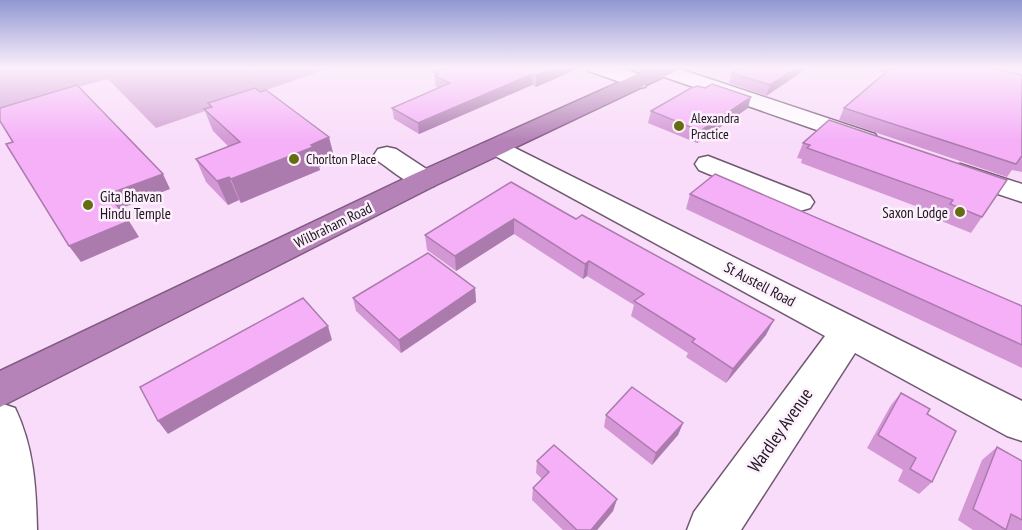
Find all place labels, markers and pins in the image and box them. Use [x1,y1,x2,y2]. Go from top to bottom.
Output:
place label: Alexandra Practice [691,109,739,143]
marker: Alexandra Practice [672,119,686,133]
place label: Chorlton Place [306,150,377,168]
marker: Chorlton Place [287,152,301,166]
place label: Gita Bhavan Hindu Temple [100,187,171,223]
marker: Gita Bhavan Hindu Temple [81,198,95,212]
place label: Saxon Lodge [882,203,948,222]
marker: Saxon Lodge [953,205,967,219]

